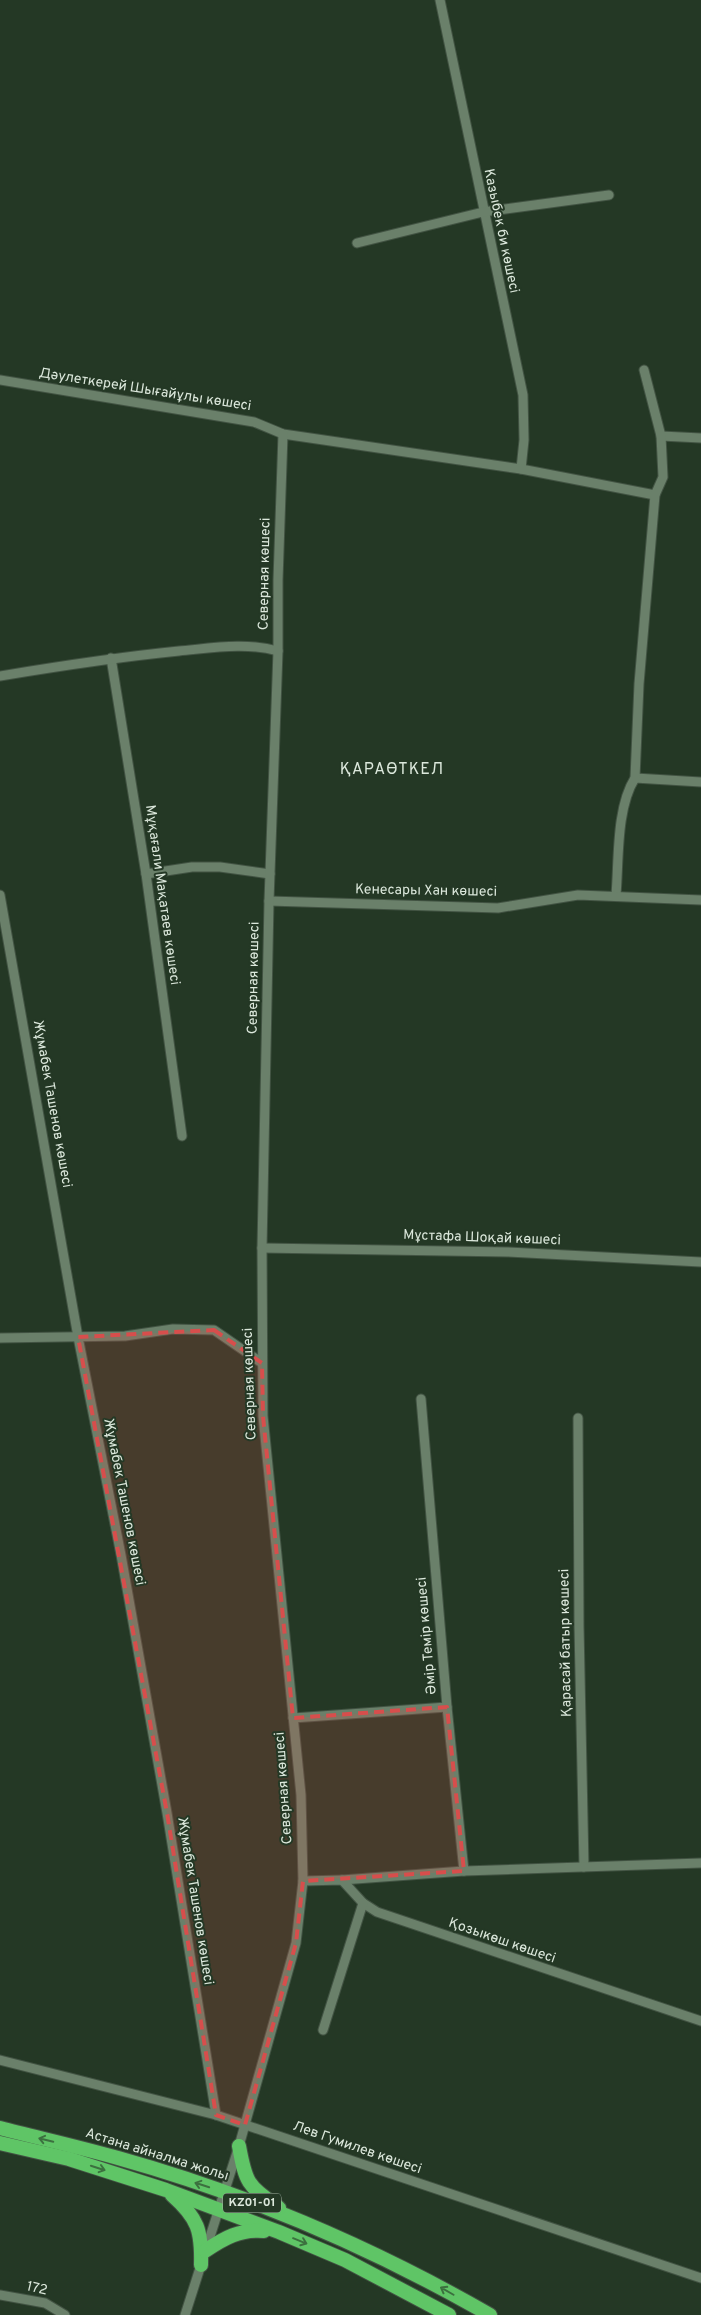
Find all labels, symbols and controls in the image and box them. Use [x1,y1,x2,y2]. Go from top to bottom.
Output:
street label: Казыбек би көшесі [479,167,523,295]
street label: Дәулеткерей Шығайұлы көшесі [38,365,252,415]
street label: Северная көшесі [256,518,274,630]
district label: ҚАРАӨТКЕЛ [340,760,444,780]
street label: Мұқағали Мақатаев көшесі [141,804,183,986]
street label: Кенесары Хан көшесі [355,881,497,901]
street label: Северная көшесі [245,922,263,1034]
street label: Жұмабек Ташенов көшесі [29,1019,75,1189]
street label: Мұстафа Шоқай көшесі [403,1227,561,1249]
street label: Северная көшесі [240,1327,260,1441]
street label: Жұмабек Ташенов көшесі [99,1417,149,1587]
street label: Қарасай батыр көшесі [556,1569,576,1717]
street label: Әмір Темір көшесі [413,1576,441,1696]
street label: Северная көшесі [272,1731,296,1845]
street label: Жұмабек Ташенов көшесі [173,1816,217,1986]
street label: Қозыкөш көшесі [446,1915,558,1967]
street label: Лев Гумилев көшесі [290,2118,424,2178]
street label: Астана айналма жолы [83,2125,231,2185]
one-way arrow [39,2135,55,2144]
one-way arrow [90,2164,105,2173]
one-way arrow [194,2180,210,2190]
road number: KZ01-01 [223,2194,281,2212]
one-way arrow [292,2237,307,2246]
street label: 172 [25,2278,49,2300]
one-way arrow [441,2285,455,2295]

